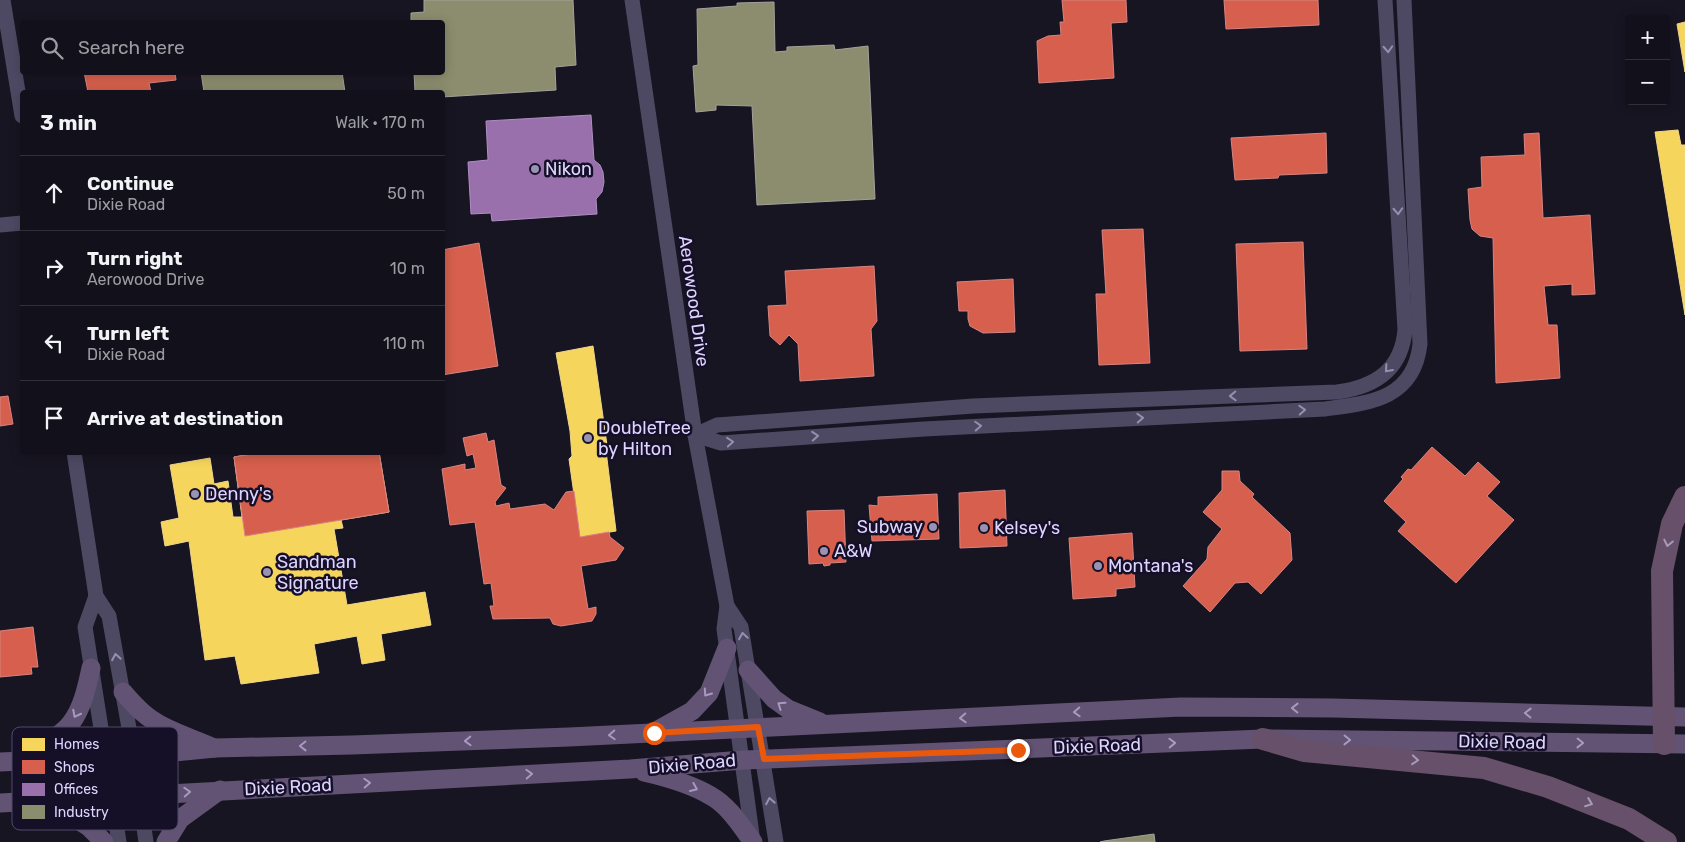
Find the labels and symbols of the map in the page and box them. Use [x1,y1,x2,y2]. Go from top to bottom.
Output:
one-way arrow [1383,45,1394,53]
place label: Nikon [545,158,592,180]
marker: Nikon [529,163,541,175]
one-way arrow [1392,207,1403,215]
street label: Aerowood Drive [674,234,714,368]
one-way arrow [1385,363,1394,372]
one-way arrow [1229,391,1236,401]
one-way arrow [1298,405,1306,416]
one-way arrow [1136,413,1144,424]
place label: DoubleTree by Hilton [598,417,691,460]
one-way arrow [974,421,982,432]
one-way arrow [812,431,820,442]
marker: DoubleTree by Hilton [582,432,594,444]
one-way arrow [727,437,735,448]
place label: Denny's [205,483,272,505]
marker: Denny's [189,488,201,500]
place label: Subway [857,516,923,538]
place label: Kelsey's [994,517,1060,539]
marker: Subway [927,521,939,533]
marker: Kelsey's [978,522,990,534]
one-way arrow [1664,538,1674,547]
place label: A&W [834,540,873,562]
marker: A&W [818,545,830,557]
place label: Sandman Signature [277,551,359,594]
place label: Montana's [1108,555,1194,577]
marker: Montana's [1092,560,1104,572]
marker: Sandman Signature [261,566,273,578]
one-way arrow [738,631,748,640]
one-way arrow [112,652,122,661]
one-way arrow [704,687,713,697]
one-way arrow [778,702,787,711]
one-way arrow [1291,703,1299,713]
one-way arrow [1072,707,1080,718]
one-way arrow [72,708,82,717]
one-way arrow [1524,708,1532,718]
one-way arrow [959,713,966,723]
route start [643,722,666,745]
legend [12,727,178,830]
one-way arrow [607,729,615,740]
street label: Dixie Road [1458,730,1546,754]
street label: Dixie Road [1053,733,1141,759]
one-way arrow [464,735,472,746]
one-way arrow [1344,735,1351,745]
text: Homes [54,736,99,753]
one-way arrow [1168,738,1176,749]
one-way arrow [1576,738,1584,748]
route end [1007,739,1030,762]
one-way arrow [299,741,307,752]
street label: Dixie Road [647,749,737,779]
one-way arrow [1411,755,1419,766]
text: Shops [54,759,95,776]
one-way arrow [525,769,533,780]
street label: Dixie Road [244,774,332,800]
one-way arrow [363,777,371,788]
text: Offices [54,781,98,798]
one-way arrow [689,783,697,793]
one-way arrow [184,787,191,797]
one-way arrow [766,796,776,805]
one-way arrow [1584,797,1593,808]
text: Industry [54,804,109,821]

